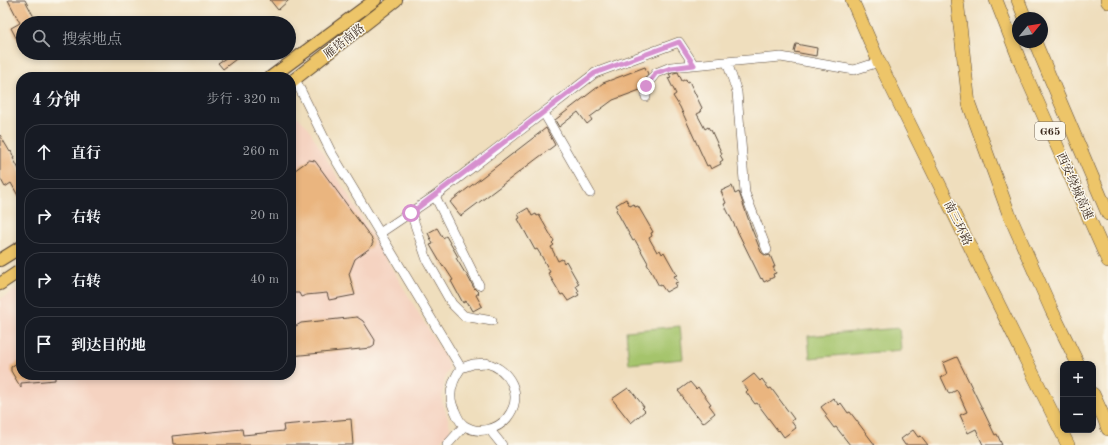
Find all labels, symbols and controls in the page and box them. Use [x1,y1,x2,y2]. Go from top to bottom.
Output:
north arrow [1012,12,1048,48]
search box [16,16,296,60]
street label: 雁塔南路 [321,21,367,61]
icon: search [30,27,52,49]
text: 搜索地点 [62,33,122,48]
route end [637,77,655,95]
text: 4 分钟 [32,92,81,109]
text: 步行 · 320 m [206,93,280,106]
road number: G65 [1035,122,1065,140]
icon: ahead [33,141,55,163]
text: 260 m [242,145,279,158]
text: 直行 [71,147,101,162]
street label: 西安绕城高速 [1054,150,1096,222]
street label: 南三环路 [941,198,975,248]
route start [402,204,420,222]
icon: right [33,205,55,227]
text: 20 m [250,209,279,222]
text: 右转 [71,211,101,226]
icon: right [33,269,55,291]
text: 40 m [250,273,279,286]
text: 右转 [71,275,101,290]
icon: arrive [33,333,55,355]
text: 到达目的地 [71,339,146,354]
map controls [1060,361,1096,433]
button: + [1060,361,1096,397]
button: − [1060,397,1096,433]

